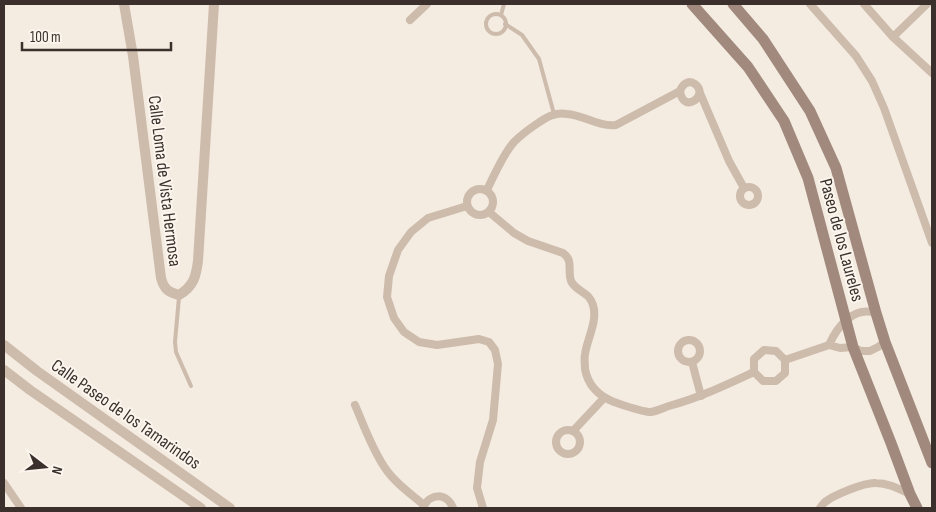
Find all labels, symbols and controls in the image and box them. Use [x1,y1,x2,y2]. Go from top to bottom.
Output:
scale bar [22,20,171,52]
text: 100 m [30,28,61,47]
street label: Calle Loma de Vista Hermosa [144,94,185,268]
street label: Paseo de los Laureles [815,176,868,304]
street label: Calle Paseo de los Tamarindos [47,355,204,474]
north arrow [20,442,70,492]
text: N [48,465,66,476]

